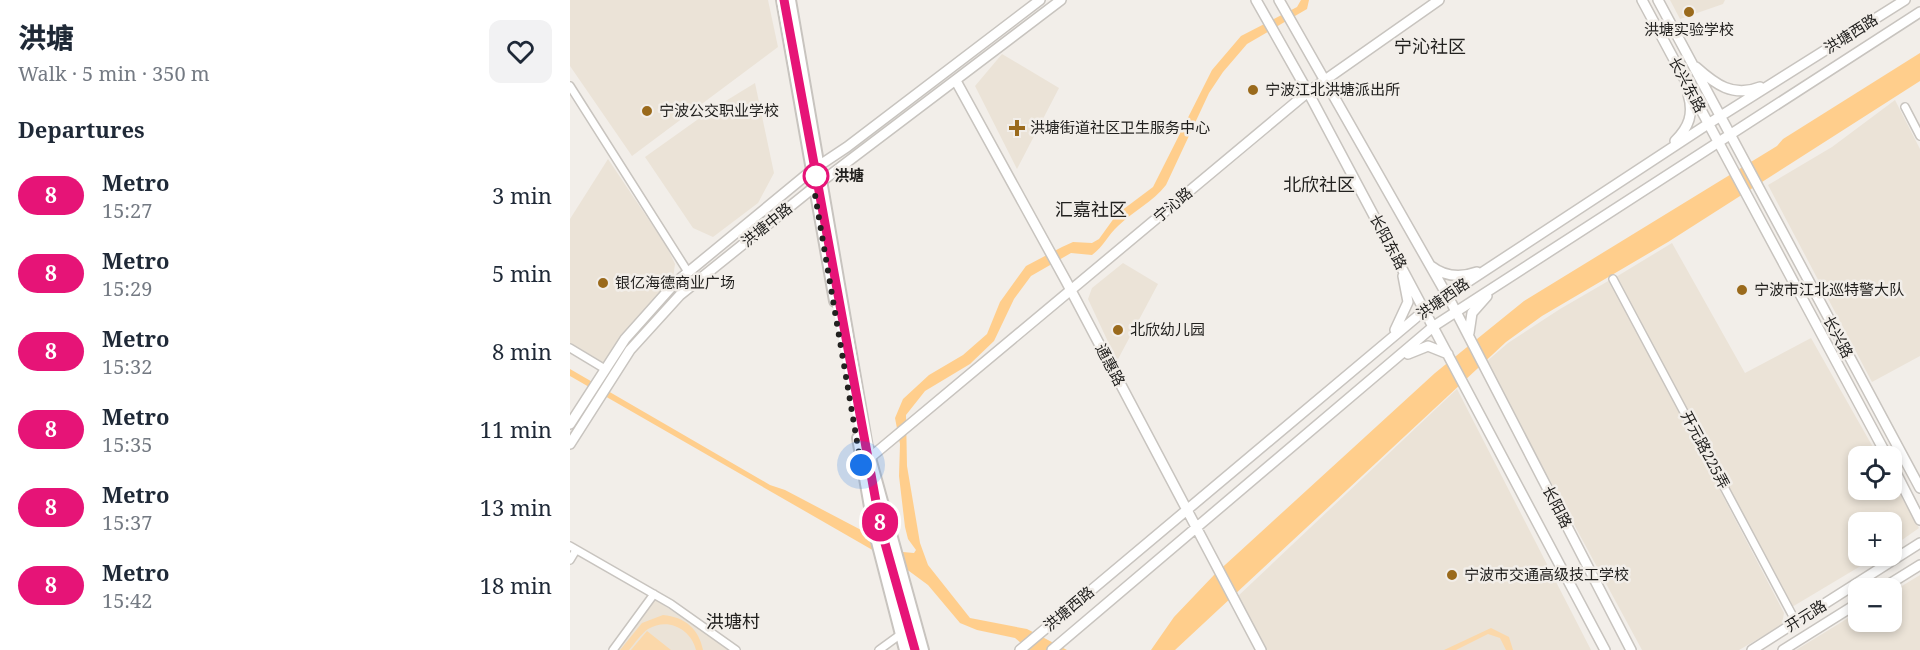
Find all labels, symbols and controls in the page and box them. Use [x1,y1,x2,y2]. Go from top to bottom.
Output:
marker: 洪塘实验学校 [1682,5,1696,19]
street label: 洪塘西路 [1820,9,1881,58]
text: 洪塘 [18,18,74,56]
place label: 洪塘实验学校 [1644,19,1734,39]
button: heart [489,20,552,83]
district label: 宁沁社区 [1394,34,1466,58]
street label: 长兴东路 [1665,53,1711,116]
text: Walk · 5 min · 350 m [18,60,210,87]
place label: 宁波江北洪塘派出所 [1265,79,1400,99]
marker: 宁波江北洪塘派出所 [1246,83,1260,97]
place label: 宁波公交职业学校 [659,100,779,120]
marker: 宁波公交职业学校 [640,104,654,118]
text: Departures [18,114,145,144]
place label: 洪塘街道社区卫生服务中心 [1030,117,1210,137]
marker: 洪塘街道社区卫生服务中心 [1008,119,1026,137]
marker: 洪塘 [803,163,829,189]
place label: 洪塘 [834,165,864,185]
text: Metro [102,167,169,197]
district label: 北欣社区 [1283,172,1355,196]
text: 3 min [492,180,552,210]
text: 8 [45,181,57,209]
street label: 宁沁路 [1149,182,1196,226]
text: 15:27 [102,197,152,224]
district label: 汇嘉社区 [1055,197,1127,221]
street label: 洪塘中路 [737,198,796,251]
street label: 长阳东路 [1366,210,1412,273]
text: Metro [102,245,169,275]
text: 5 min [492,258,552,288]
text: 8 [45,259,57,287]
place label: 银亿海德商业广场 [615,272,735,292]
street label: 洪塘西路 [1412,273,1473,324]
text: 15:29 [102,275,152,302]
marker: 银亿海德商业广场 [596,276,610,290]
place label: 宁波市江北巡特警大队 [1754,279,1904,299]
marker: 宁波市江北巡特警大队 [1735,283,1749,297]
street label: 长兴路 [1819,312,1858,361]
place label: 北欣幼儿园 [1130,319,1205,339]
text: Metro [102,323,169,353]
marker: 北欣幼儿园 [1111,323,1125,337]
text: 8 min [492,336,552,366]
text: 8 [45,337,57,365]
street label: 通惠路 [1091,340,1130,389]
text: 15:32 [102,353,152,380]
text: Metro [102,401,169,431]
street label: 开元路225弄 [1677,407,1735,492]
text: 11 min [480,414,552,444]
text: 8 [45,415,57,443]
text: 15:35 [102,431,152,458]
map controls [1848,446,1902,632]
button: locate [1848,446,1902,500]
your location [846,450,876,480]
text: Metro [102,479,169,509]
street label: 长阳路 [1539,482,1577,531]
text: 13 min [480,492,552,522]
text: 8 [45,493,57,521]
line badge: 8 [860,502,900,542]
text: 8 [874,508,886,536]
text: 15:37 [102,509,152,536]
button: + [1848,512,1902,566]
text: Metro [102,557,169,587]
place label: 宁波市交通高级技工学校 [1464,564,1629,584]
marker: 宁波市交通高级技工学校 [1445,568,1459,582]
text: 18 min [480,570,552,600]
text: 8 [45,571,57,599]
button: − [1848,578,1902,632]
street label: 洪塘西路 [1039,581,1098,635]
text: 15:42 [102,587,152,614]
street label: 开元路 [1781,595,1830,636]
district label: 洪塘村 [706,609,760,633]

